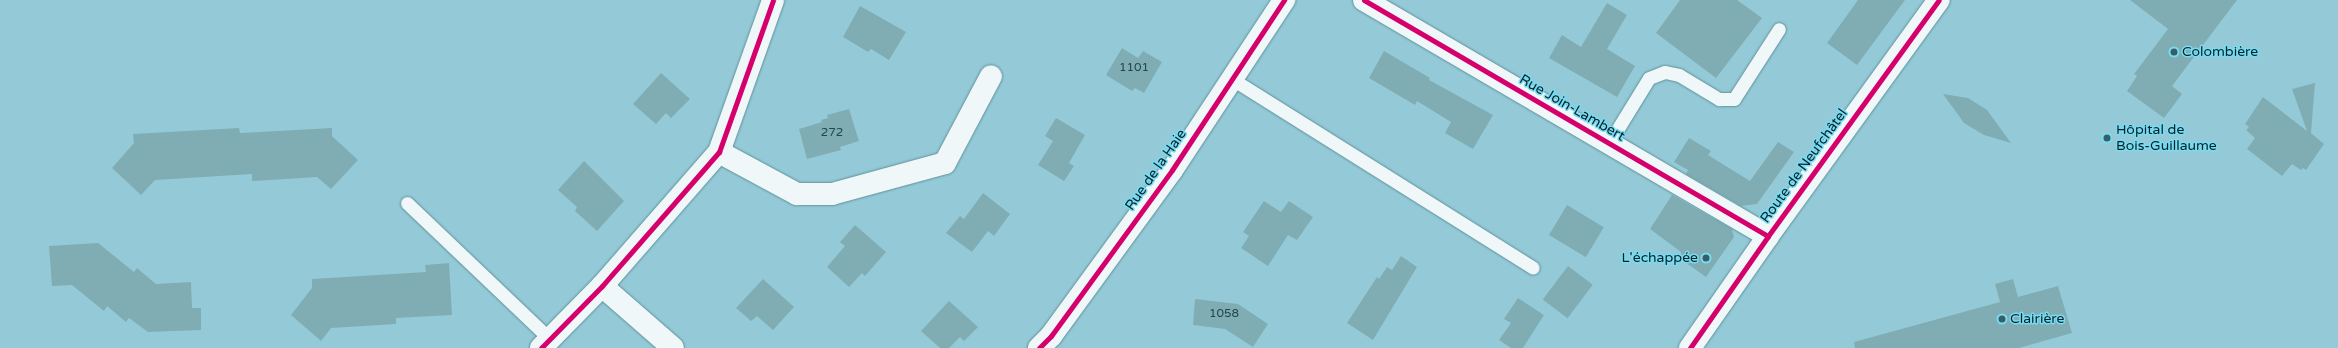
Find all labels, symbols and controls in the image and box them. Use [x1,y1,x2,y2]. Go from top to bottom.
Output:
place label: Colombière [2182,44,2258,60]
marker: Colombière [2169,47,2179,57]
house number: 1101 [1119,61,1149,75]
street label: Rue Join-Lambert [1516,71,1628,145]
street label: Route de Neufchâtel [1757,106,1851,226]
place label: Hôpital de Bois-Guillaume [2116,122,2217,154]
house number: 272 [821,126,843,140]
street label: Rue de la Haie [1122,126,1190,214]
marker: Hôpital de Bois-Guillaume [2101,132,2113,144]
place label: L'échappée [1622,250,1698,266]
marker: L'échappée [1701,253,1711,263]
house number: 1058 [1209,307,1239,321]
place label: Clairière [2010,311,2064,327]
marker: Clairière [1997,314,2007,324]

